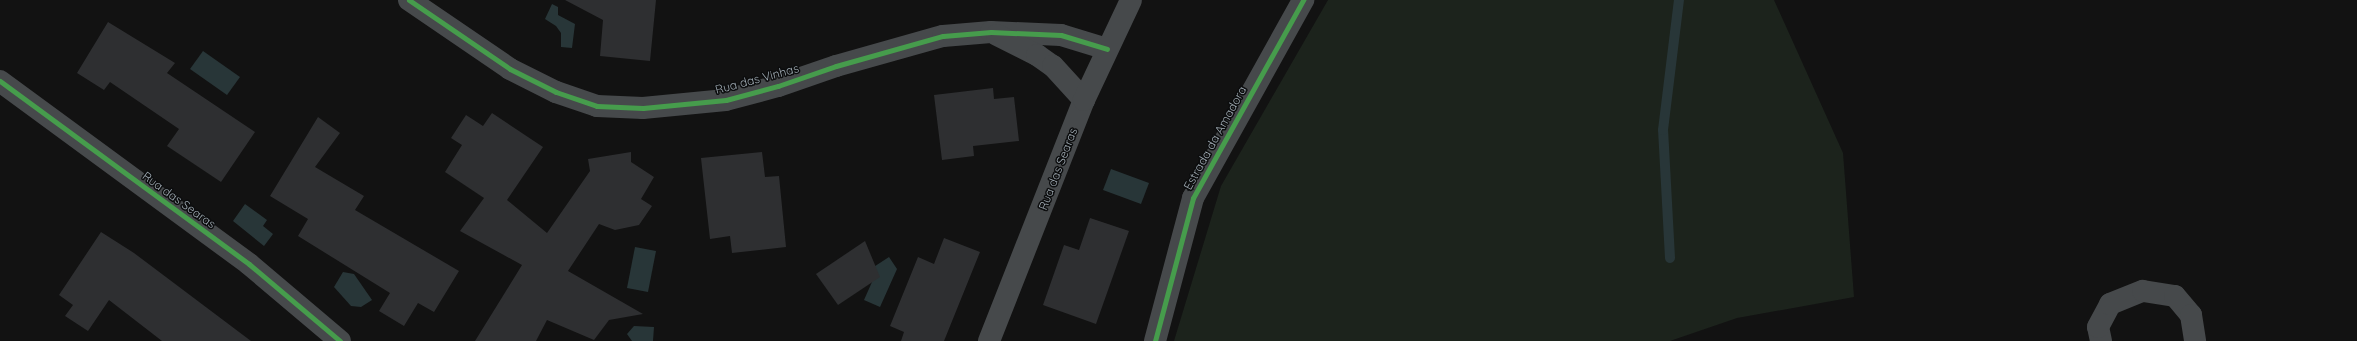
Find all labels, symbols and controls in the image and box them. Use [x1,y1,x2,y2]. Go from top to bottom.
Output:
street label: Rua das Vinhas [714,61,800,97]
street label: Estrada da Amadora [1181,84,1249,192]
street label: Rua das Searas [1036,126,1080,212]
street label: Rua das Searas [140,169,218,231]

